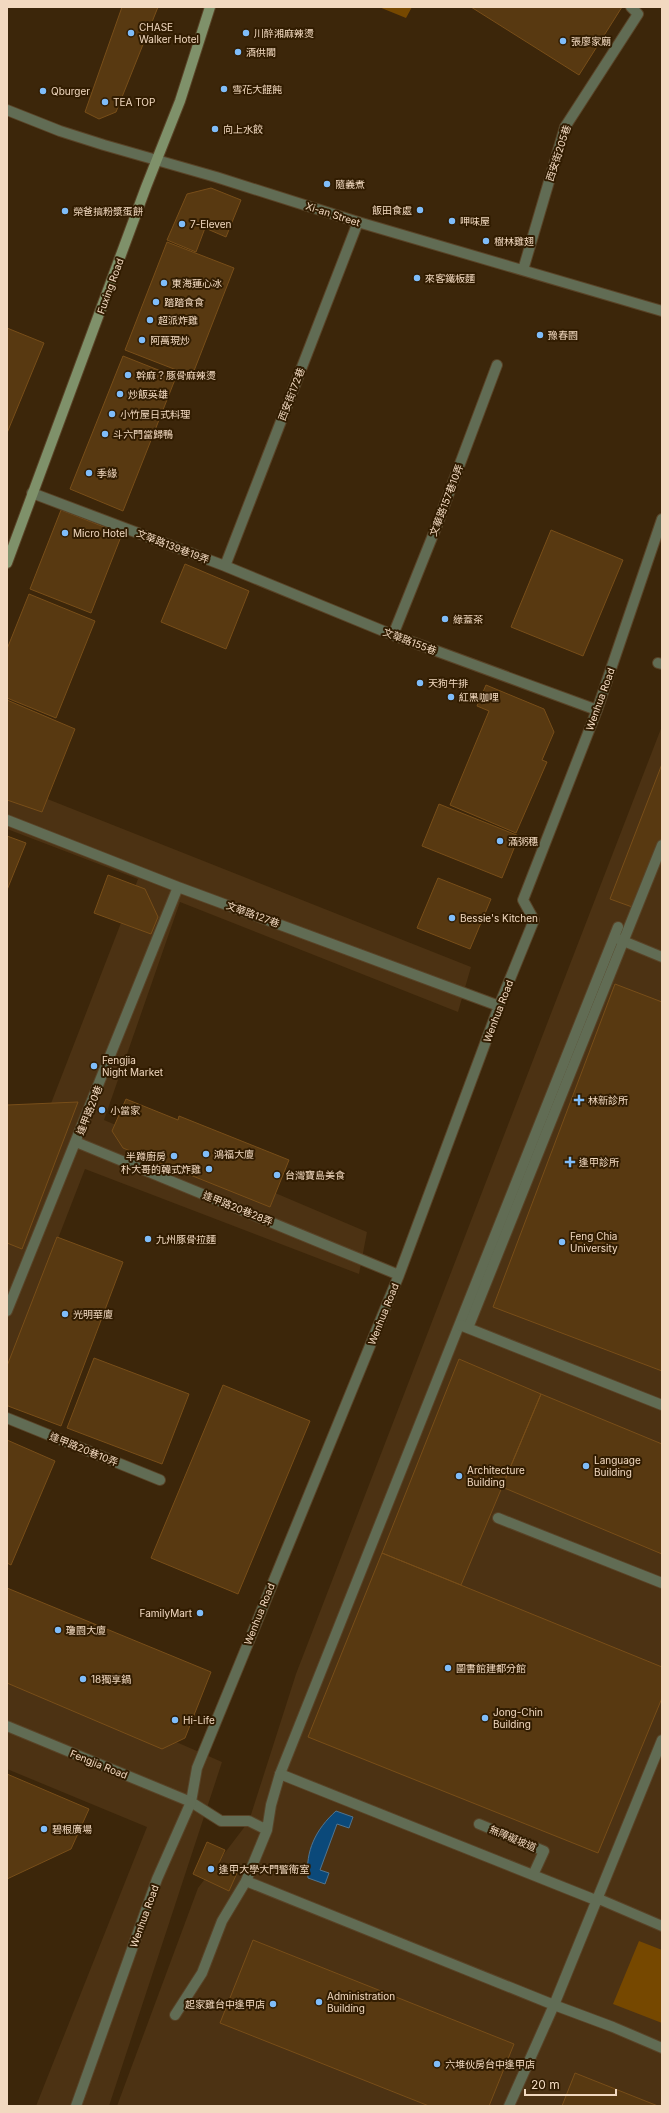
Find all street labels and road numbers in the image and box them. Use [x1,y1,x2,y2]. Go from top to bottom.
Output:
street label: 西安街205巷 [543,123,573,183]
street label: Xi-an Street [304,200,362,229]
street label: Fuxing Road [94,257,126,315]
street label: 西安街172巷 [275,366,307,422]
street label: 文華路157巷10弄 [427,462,465,538]
street label: 文華路139巷19弄 [135,527,211,565]
street label: 文華路155巷 [382,625,438,657]
street label: Wenhua Road [583,666,617,732]
street label: 文華路127巷 [225,899,281,929]
street label: Wenhua Road [481,978,515,1044]
street label: 逢甲路20巷 [74,1083,104,1137]
street label: 逢甲路20巷28弄 [201,1188,275,1228]
street label: Wenhua Road [365,1281,401,1347]
street label: 逢甲路20巷10弄 [48,1430,120,1468]
street label: Wenhua Road [241,1581,277,1647]
street label: Fengjia Road [69,1747,129,1781]
street label: 無障礙坡道 [488,1823,538,1853]
street label: Wenhua Road [127,1883,161,1949]

